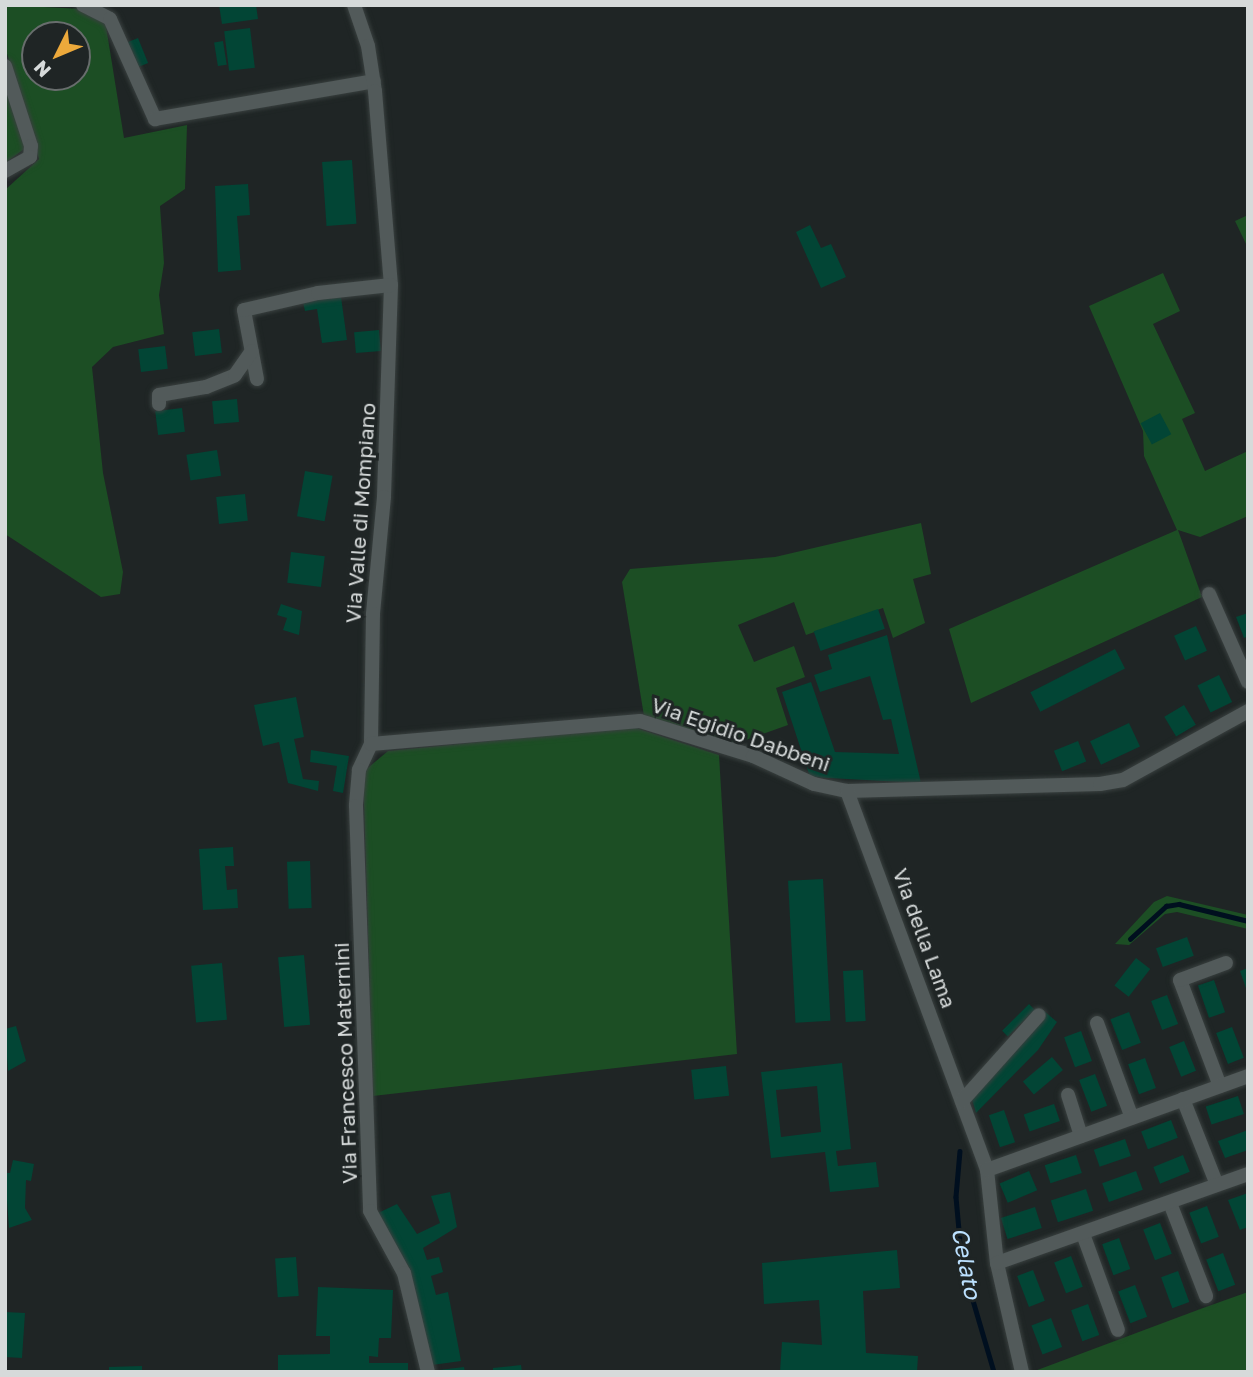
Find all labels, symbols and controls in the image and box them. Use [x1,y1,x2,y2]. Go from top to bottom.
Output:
north arrow [21,21,91,91]
text: N [28,56,55,82]
street label: Via Valle di Mompiano [340,402,380,624]
street label: Via Egidio Dabbeni [648,692,834,776]
street label: Via della Lama [888,865,962,1011]
street label: Via Francesco Maternini [328,942,362,1184]
water label: Celato [947,1225,987,1301]

